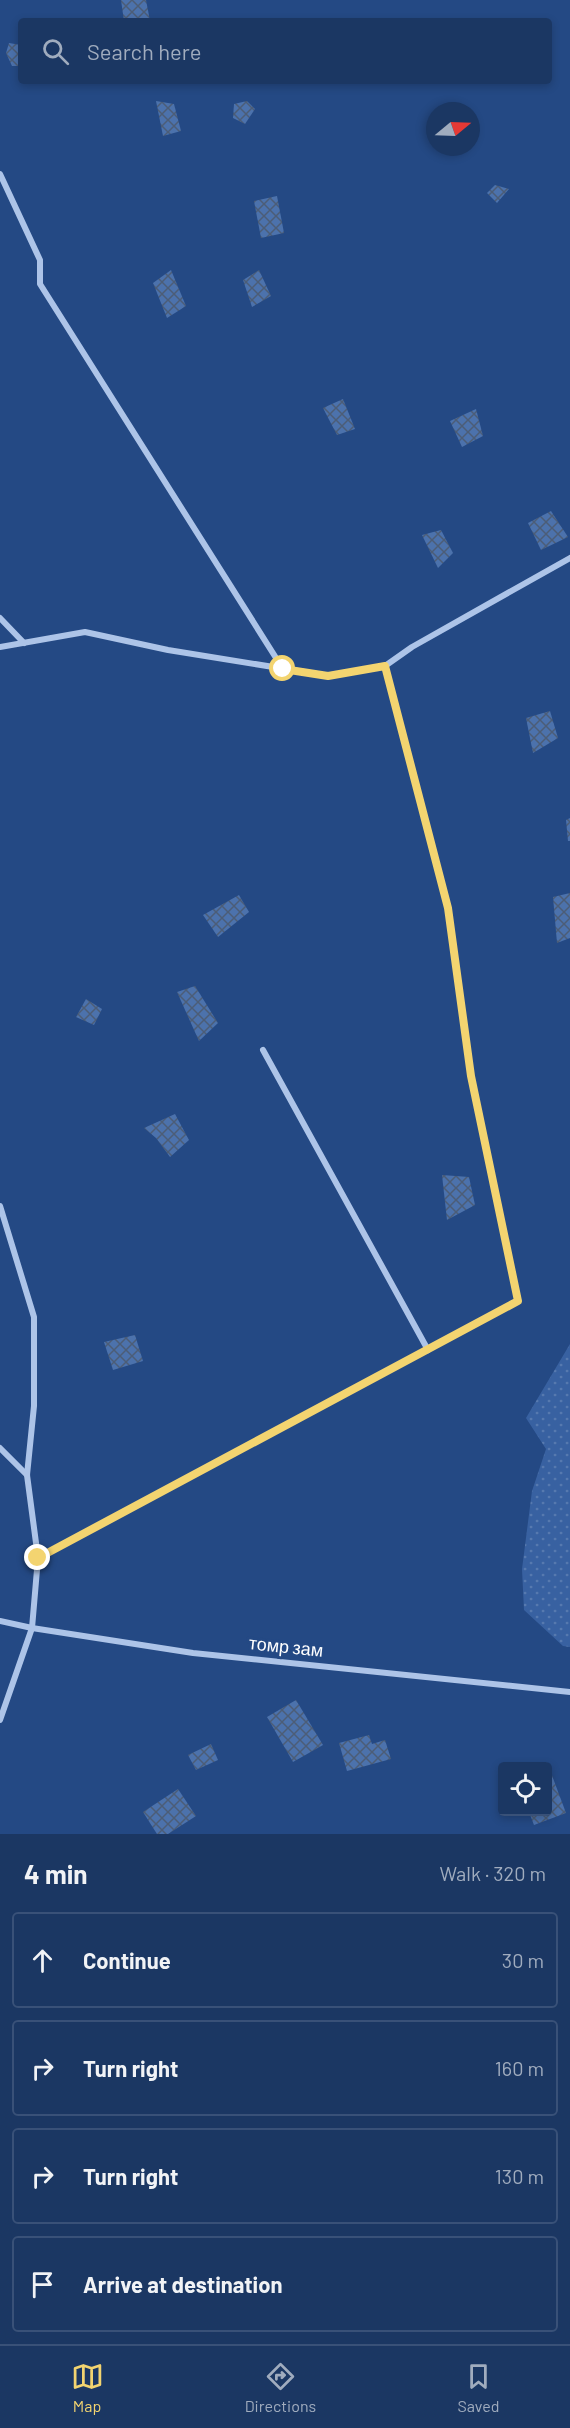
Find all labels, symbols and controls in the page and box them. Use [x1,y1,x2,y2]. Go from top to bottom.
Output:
search box [18,18,552,84]
icon: search [39,35,72,68]
text: Search here [87,38,201,64]
north arrow [426,102,480,156]
route start [269,655,295,681]
route end [24,1544,50,1570]
street label: томр зам [248,1631,324,1661]
map controls [498,1762,552,1816]
button: locate [498,1762,552,1816]
text: 4 min [24,1858,88,1889]
text: Walk · 320 m [439,1861,546,1885]
icon: ahead [26,1944,59,1977]
text: Continue [83,1947,171,1973]
text: 30 m [502,1948,544,1972]
icon: right [26,2052,59,2085]
text: Turn right [83,2055,178,2081]
text: 160 m [495,2056,544,2080]
icon: right [26,2160,59,2193]
text: Turn right [83,2163,178,2189]
text: 130 m [495,2164,544,2188]
icon: arrive [26,2268,59,2301]
text: Arrive at destination [83,2271,282,2297]
tab: Map [71,2360,104,2415]
tab: Directions [245,2360,316,2415]
tab: Saved [457,2360,499,2415]

